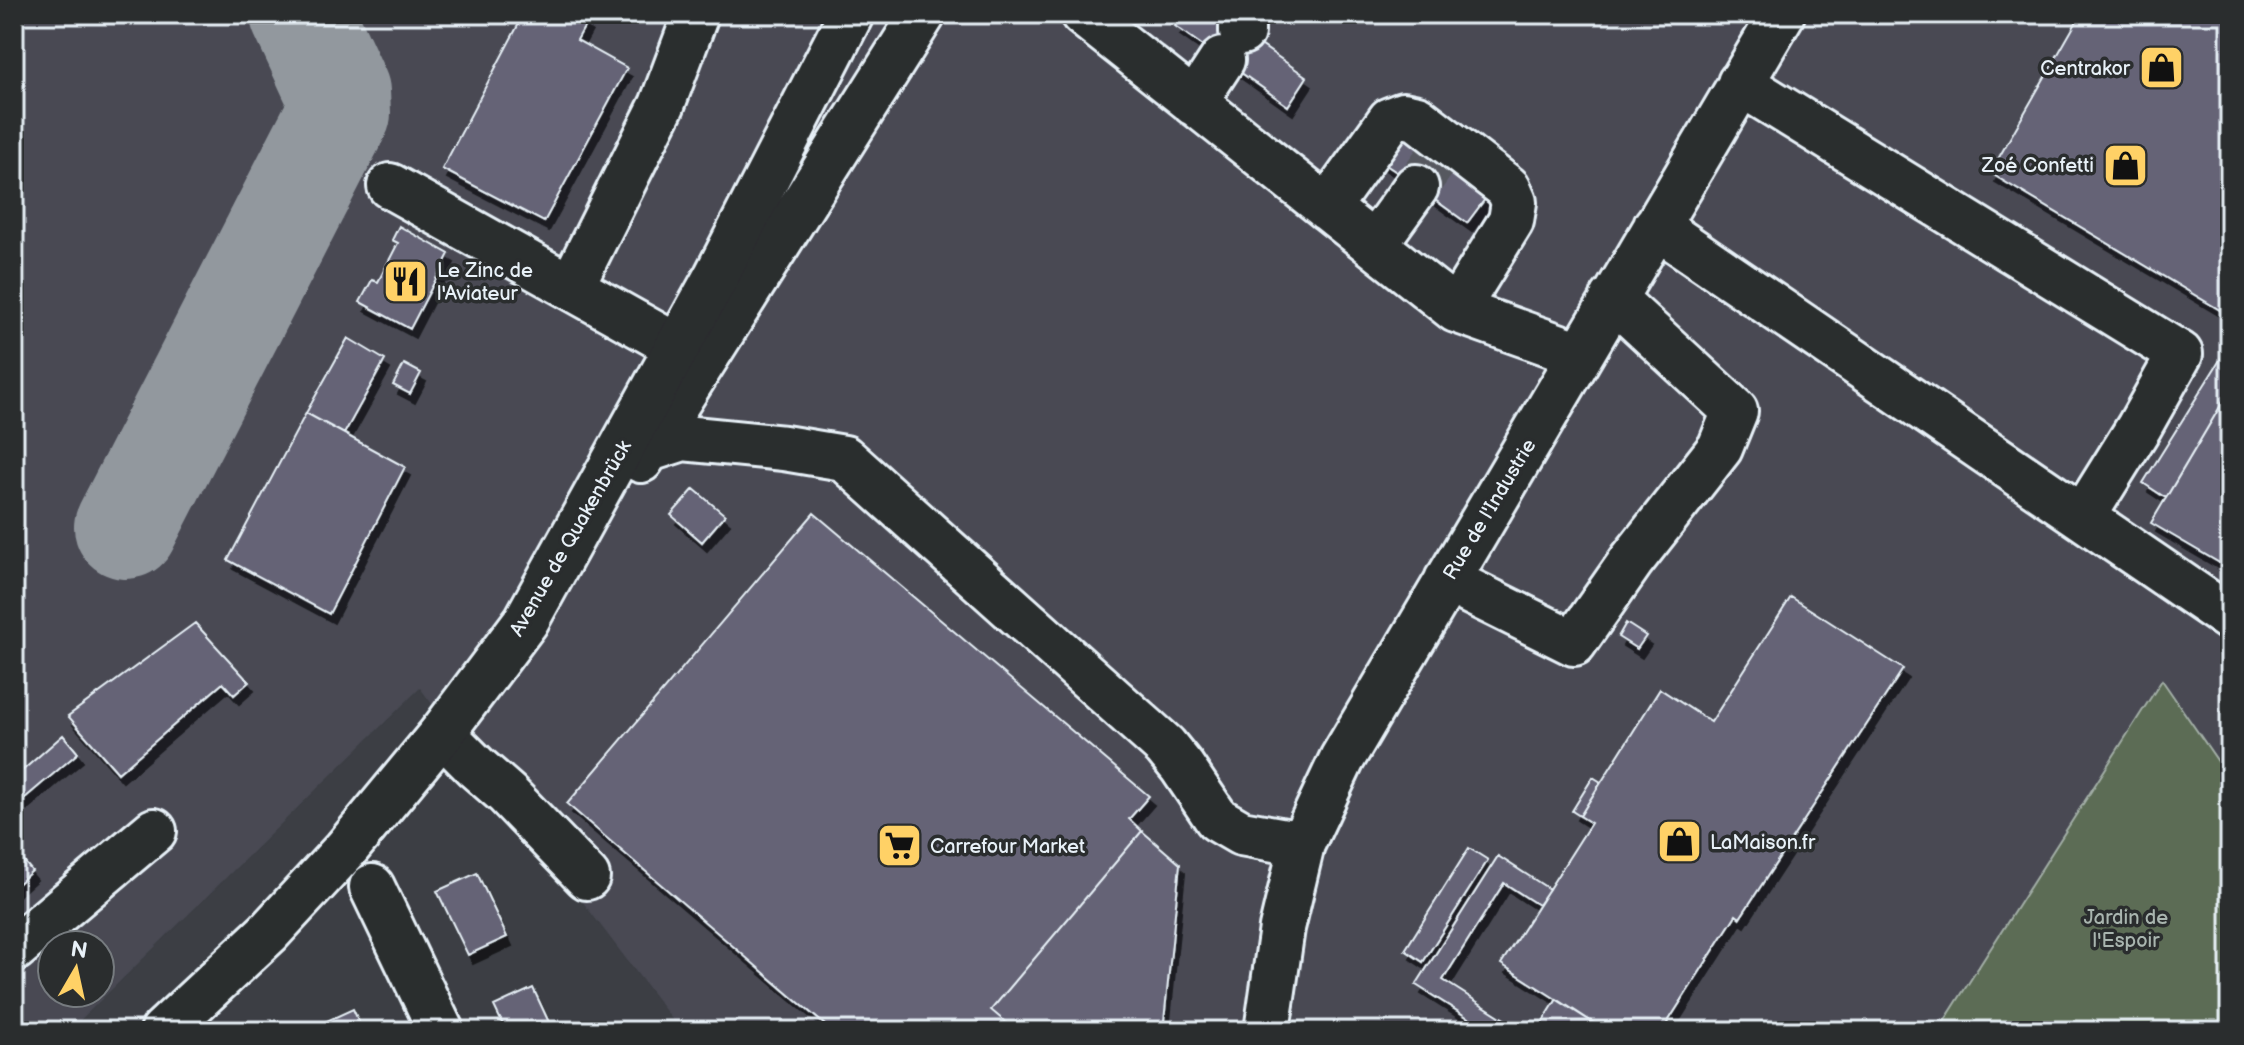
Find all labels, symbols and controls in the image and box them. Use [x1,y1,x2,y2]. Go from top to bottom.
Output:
shop icon: Centrakor [2137,44,2185,92]
place label: Centrakor [2040,57,2131,81]
shop icon: Zoé Confetti [2101,141,2149,189]
place label: Zoé Confetti [1981,154,2094,178]
restaurant icon: Le Zinc de l'Aviateur [382,258,430,306]
place label: Le Zinc de l'Aviateur [437,259,533,306]
street label: Rue de l'Industrie [1438,435,1541,584]
street label: Avenue de Quakenbrück [505,436,637,641]
shop icon: LaMaison.fr [1655,818,1703,866]
supermarket icon: Carrefour Market [875,822,923,870]
place label: LaMaison.fr [1710,831,1816,855]
place label: Carrefour Market [930,835,1085,859]
park label: Jardin de l'Espoir [2084,906,2168,953]
north arrow [36,929,116,1009]
text: N [69,936,89,965]

